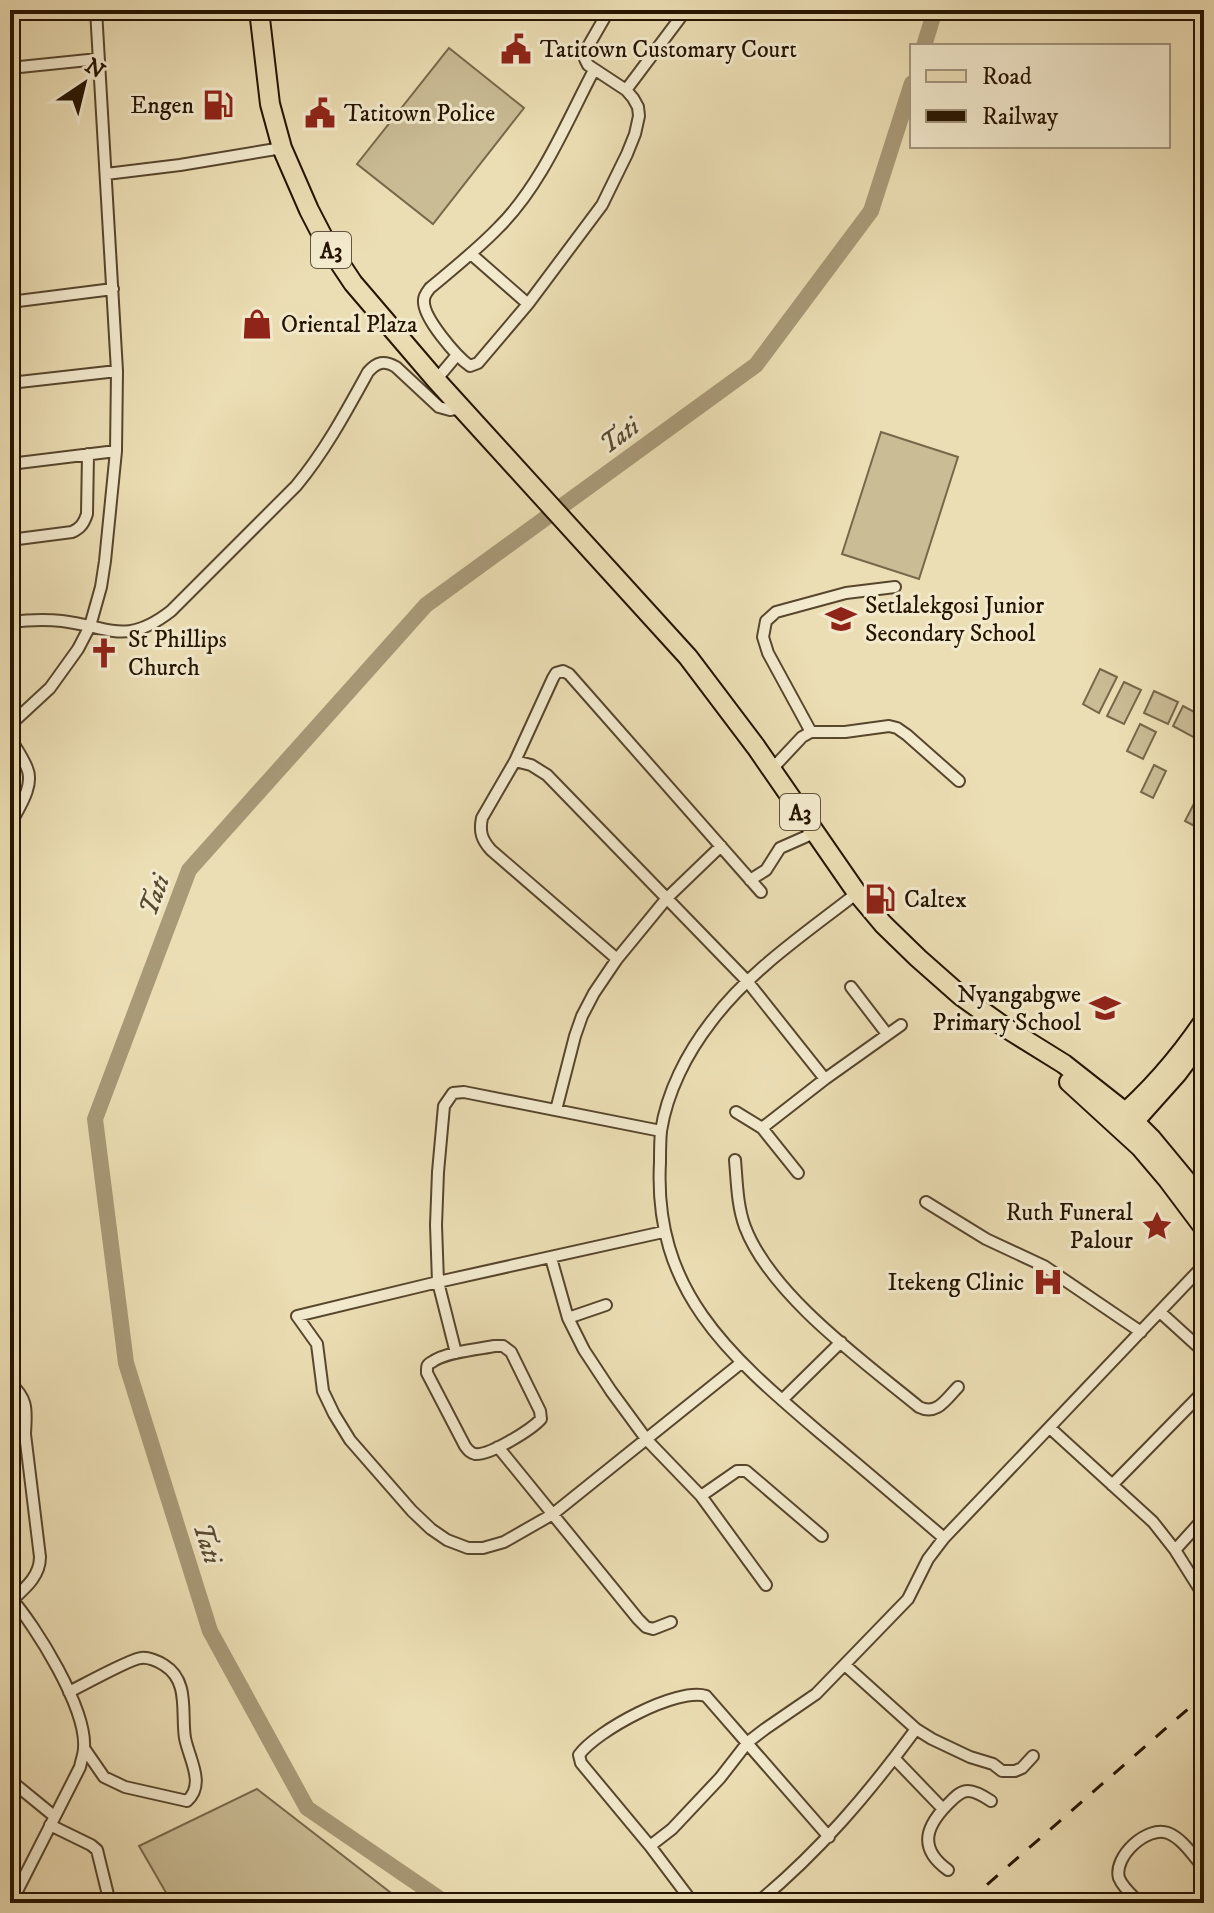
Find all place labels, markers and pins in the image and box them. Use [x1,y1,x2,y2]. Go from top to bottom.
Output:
public building icon: Tatitown Customary Court [499,32,533,66]
place label: Tatitown Customary Court [540,35,797,65]
fuel station icon: Engen [201,88,235,122]
place label: Engen [130,91,194,121]
public building icon: Tatitown Police [303,96,337,130]
place label: Tatitown Police [344,99,495,129]
shop icon: Oriental Plaza [240,307,274,341]
place label: Oriental Plaza [281,310,418,340]
place label: Setlalekgosi Junior Secondary School [865,591,1044,649]
school or university icon: Setlalekgosi Junior Secondary School [824,602,858,636]
place label: St Phillips Church [128,625,227,683]
church icon: St Phillips Church [87,636,121,670]
fuel station icon: Caltex [863,882,897,916]
place label: Caltex [904,885,967,915]
place label: Nyangabgwe Primary School [932,980,1082,1038]
school or university icon: Nyangabgwe Primary School [1088,991,1122,1025]
place label: Ruth Funeral Palour [1006,1198,1134,1256]
place icon: Ruth Funeral Palour [1140,1209,1174,1243]
hospital icon: Itekeng Clinic [1031,1265,1065,1299]
place label: Itekeng Clinic [887,1268,1024,1298]

